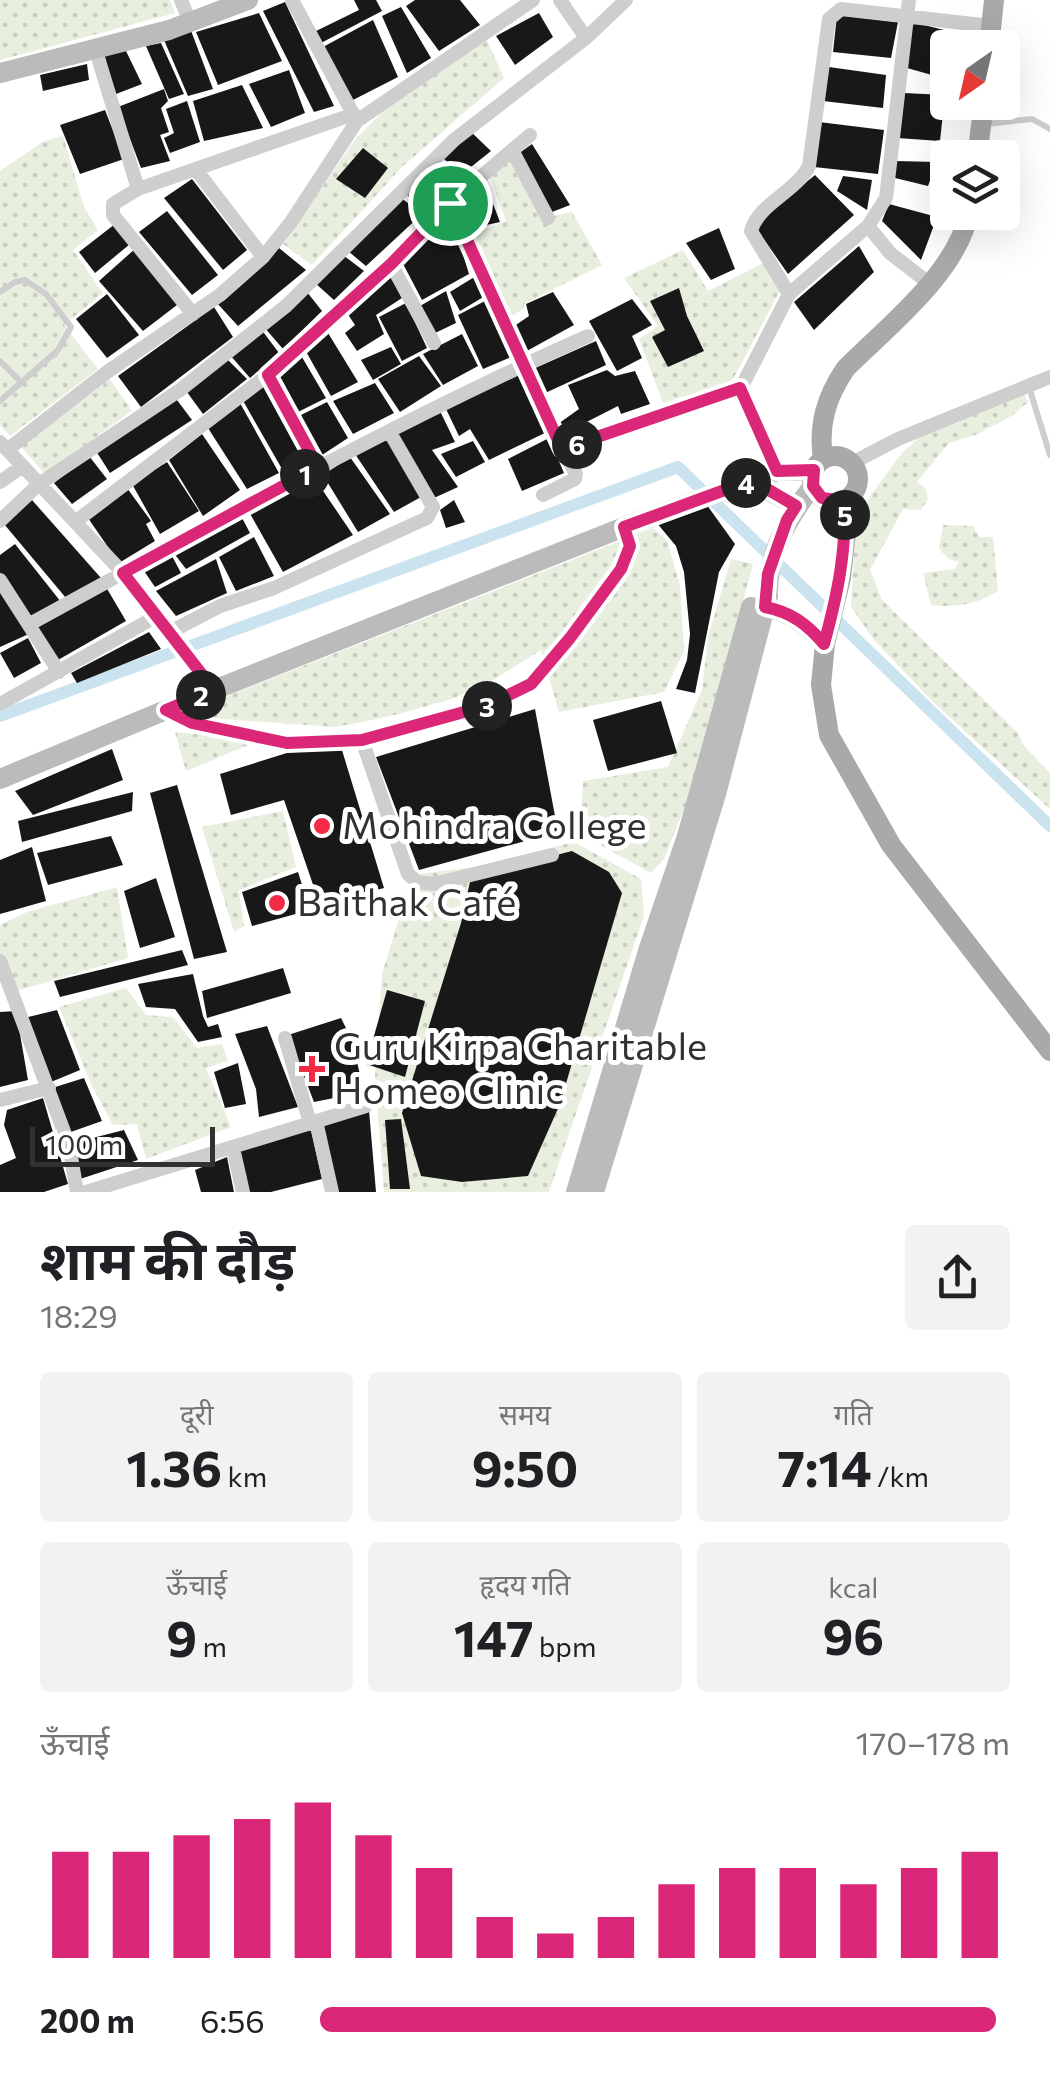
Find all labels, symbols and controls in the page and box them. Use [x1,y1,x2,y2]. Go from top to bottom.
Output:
north arrow [930,30,1020,120]
map controls [930,30,1020,230]
button: layers [930,140,1020,230]
pin [408,161,493,246]
icon: arrive [423,176,478,231]
pin: 6 [552,419,602,469]
text: 6 [568,427,586,461]
pin: 1 [280,449,330,499]
text: 1 [299,457,311,491]
pin: 4 [721,458,771,508]
text: 4 [737,466,755,500]
pin: 5 [820,490,870,540]
text: 5 [837,498,853,532]
pin: 2 [176,670,226,720]
text: 2 [193,678,209,712]
pin: 3 [462,681,512,731]
text: 3 [479,689,495,723]
place label: Mohindra College [342,800,647,847]
marker: Mohindra College [311,815,333,837]
place label: Baithak Café [297,877,516,924]
marker: Baithak Café [266,892,288,914]
place label: Guru Kirpa Charitable Homeo Clinic [334,1021,707,1112]
marker: Guru Kirpa Charitable Homeo Clinic [299,1056,325,1082]
scale bar [30,1122,215,1166]
text: 100 m [45,1127,123,1161]
text: शाम की दौड़ [40,1224,295,1291]
button: share [905,1225,1010,1330]
text: 18:29 [40,1295,118,1335]
text: दूरी [180,1397,213,1431]
text: समय [499,1397,551,1431]
text: गति [834,1397,873,1431]
text: 1.36 [126,1436,222,1497]
text: 9:50 [472,1436,578,1497]
text: 7:14 [778,1436,872,1497]
text: km [222,1459,267,1493]
text: /km [872,1459,929,1493]
text: ऊँचाई [166,1567,227,1601]
text: हृदय गति [480,1567,570,1601]
text: kcal [828,1570,878,1604]
text: 96 [822,1604,884,1665]
text: 9 [166,1606,197,1667]
text: 147 [454,1606,533,1667]
text: m [197,1629,227,1663]
text: bpm [533,1629,596,1663]
text: ऊँचाई [40,1722,109,1762]
text: 170–178 m [856,1722,1010,1762]
text: 200 m [40,2000,135,2040]
text: 6:56 [200,2000,265,2040]

